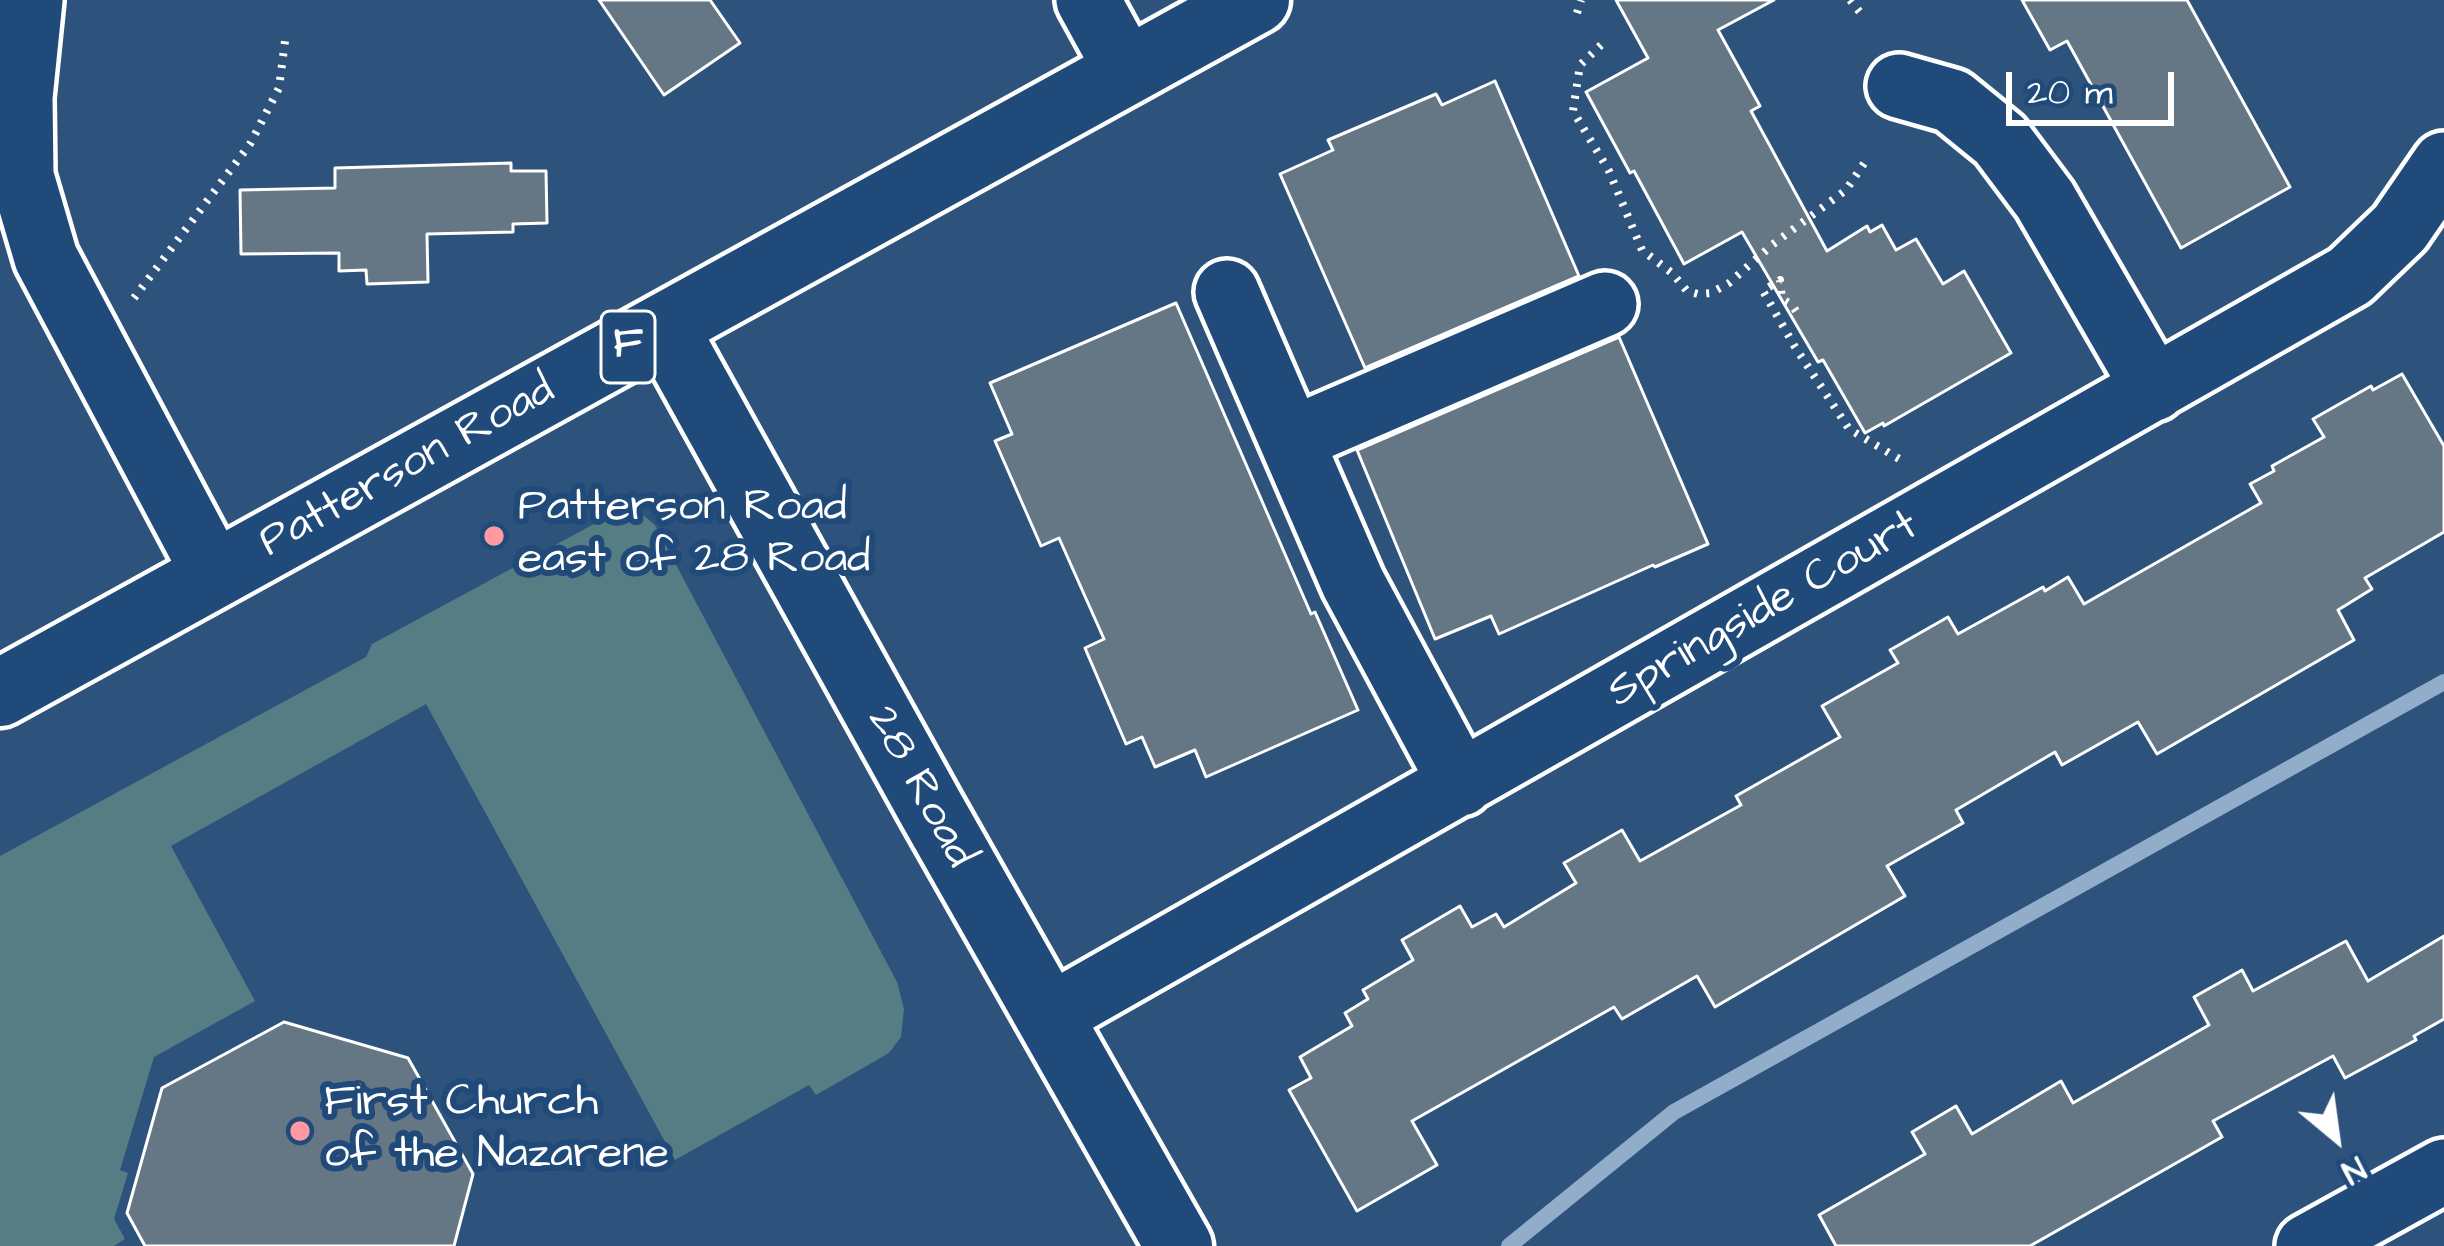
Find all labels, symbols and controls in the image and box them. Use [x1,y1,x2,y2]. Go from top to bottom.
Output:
scale bar [2012,48,2180,122]
text: 20 m [2027,67,2113,118]
road number: F [601,311,655,383]
street label: Patterson Road [251,365,565,571]
place label: Patterson Road east of 28 Road [518,483,870,589]
street label: Springside Court [1599,500,1929,722]
marker: Patterson Road east of 28 Road [481,523,507,549]
street label: 28 Road [853,698,985,878]
place label: First Church of the Nazarene [324,1078,669,1184]
north arrow [2276,1078,2396,1198]
marker: First Church of the Nazarene [287,1118,313,1144]
text: N [2333,1144,2374,1195]

